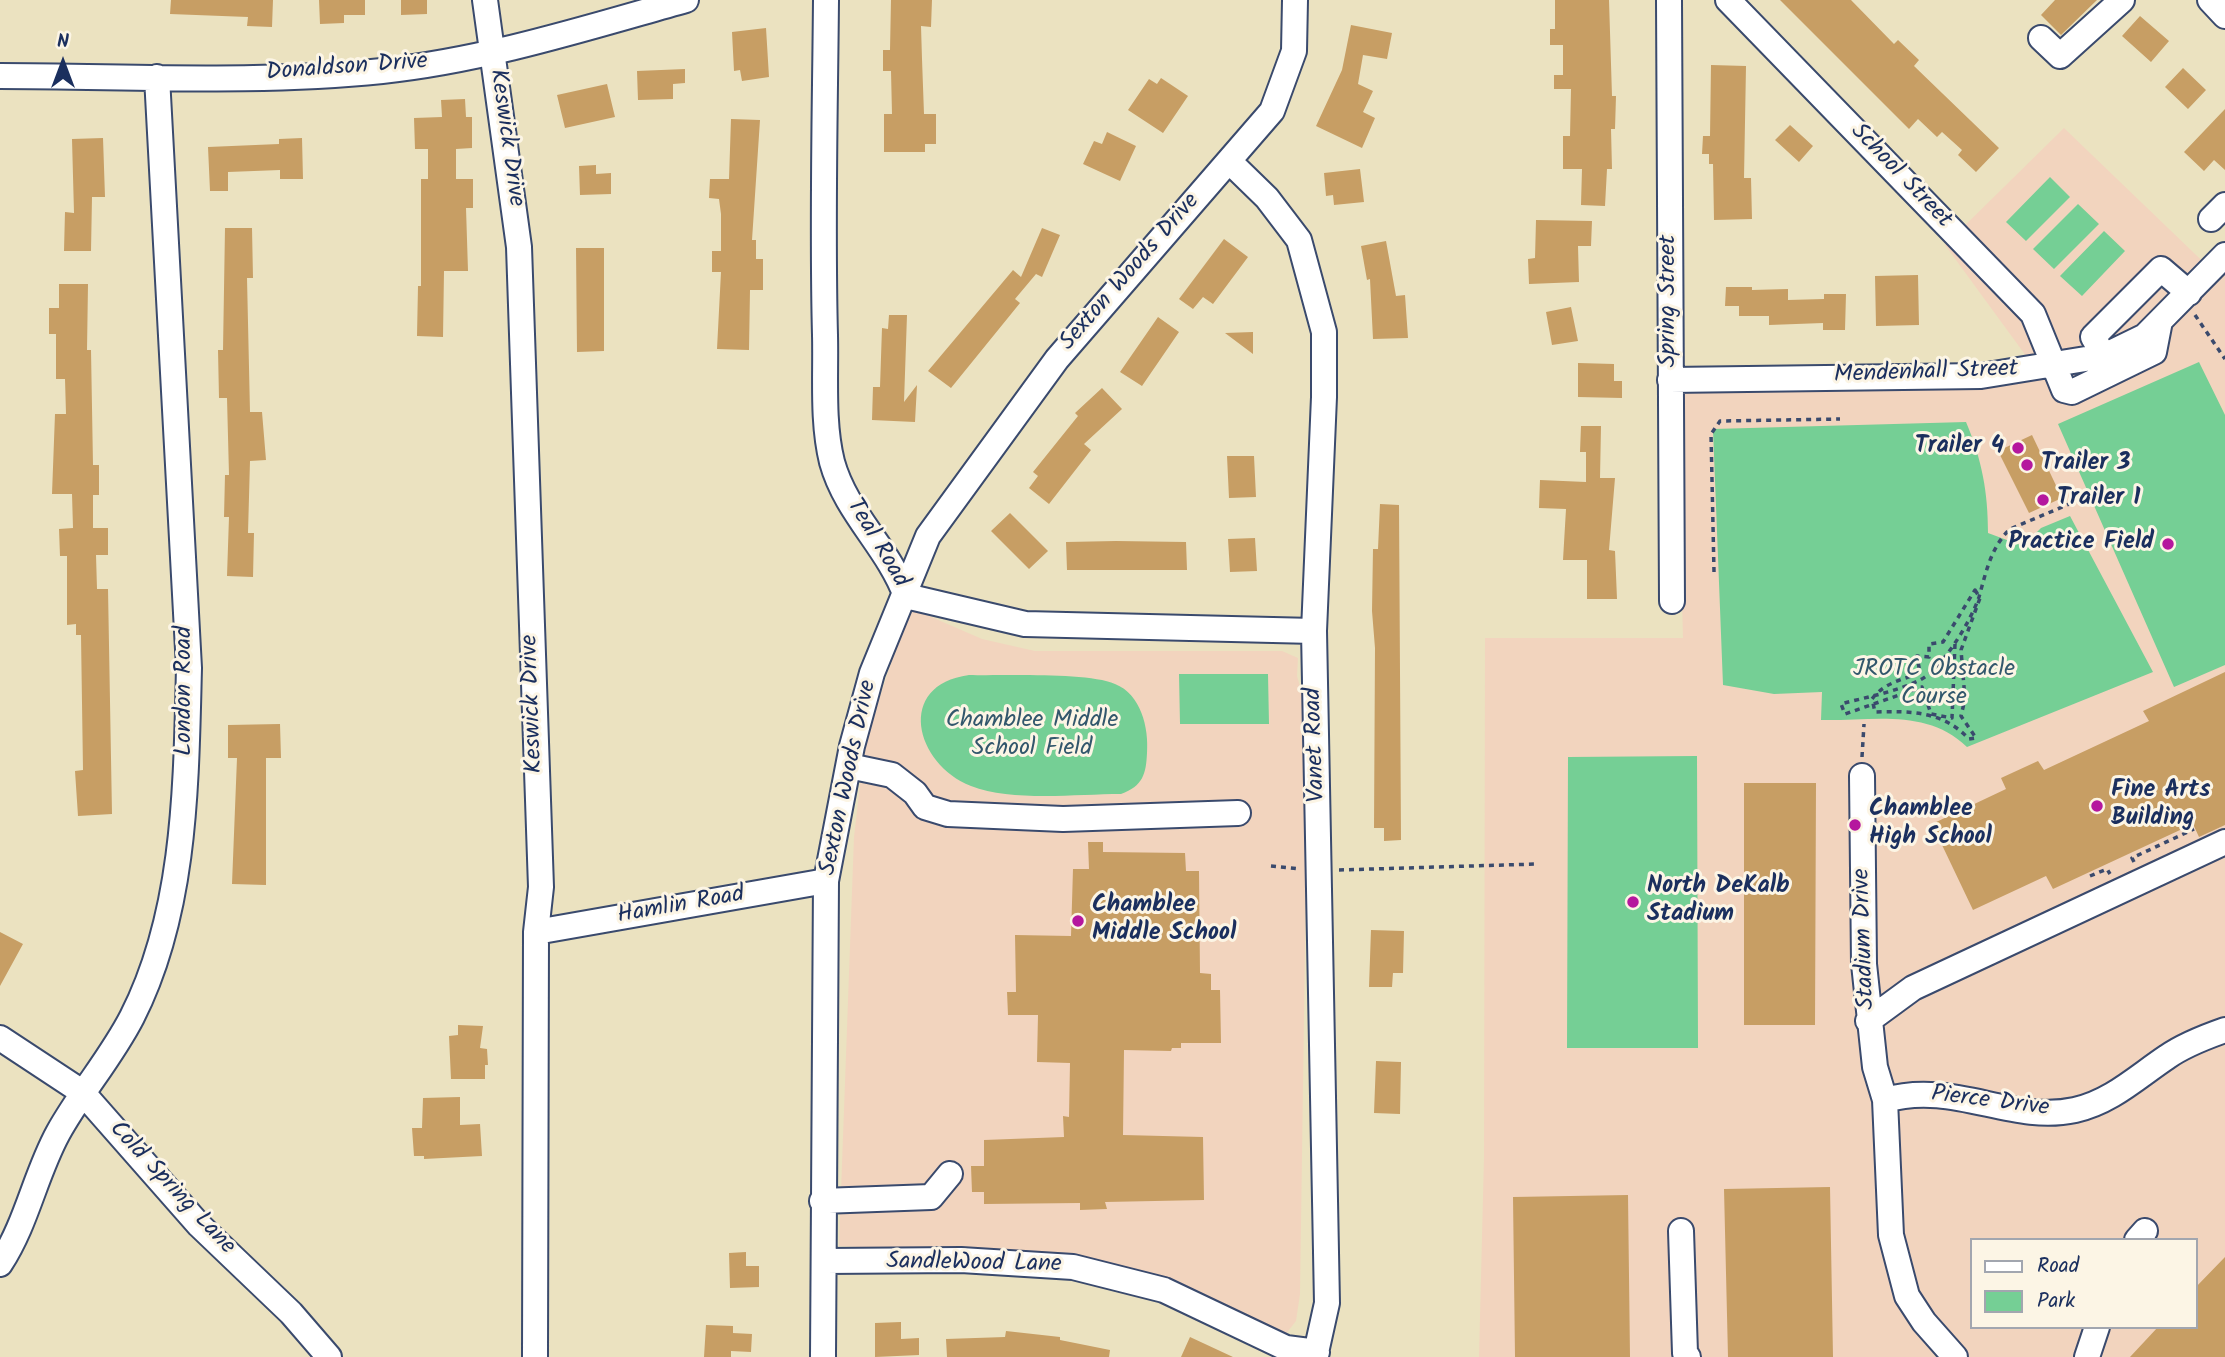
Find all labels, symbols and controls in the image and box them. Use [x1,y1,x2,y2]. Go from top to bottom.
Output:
text: N [57,27,69,57]
north arrow [28,28,98,98]
street label: Donaldson Drive [265,49,429,89]
street label: Keswick Drive [481,67,529,209]
street label: School Street [1843,119,1957,235]
street label: Sexton Woods Drive [1055,189,1207,357]
street label: Spring Street [1656,235,1684,367]
street label: Mendenhall Street [1833,356,2019,392]
place label: Trailer 4 [1915,434,2004,462]
marker: Trailer 4 [2010,440,2026,456]
place label: Trailer 3 [2041,451,2130,479]
marker: Trailer 3 [2019,457,2035,473]
place label: Trailer 1 [2057,486,2140,514]
marker: Trailer 1 [2035,492,2051,508]
street label: Teal Road [838,494,914,594]
place label: Practice Field [2008,530,2154,558]
marker: Practice Field [2160,536,2176,552]
street label: London Road [172,626,200,756]
street label: Keswick Drive [517,634,551,774]
park label: JROTC Obstacle Course [1853,657,2015,713]
street label: Sexton Woods Drive [815,678,885,878]
street label: Vanet Road [1301,687,1333,803]
park label: Chamblee Middle School Field [946,708,1118,764]
place label: Fine Arts Building [2111,778,2210,834]
place label: Chamblee High School [1869,797,1992,853]
marker: Fine Arts Building [2089,798,2105,814]
marker: Chamblee High School [1847,817,1863,833]
street label: Stadium Drive [1849,868,1883,1010]
place label: North DeKalb Stadium [1647,874,1790,930]
street label: Hamlin Road [615,882,747,932]
place label: Chamblee Middle School [1092,893,1236,949]
marker: North DeKalb Stadium [1625,894,1641,910]
marker: Chamblee Middle School [1070,913,1086,929]
street label: Pierce Drive [1929,1081,2051,1125]
street label: Cold Spring Lane [102,1116,240,1262]
legend [1969,1238,2197,1329]
street label: SandleWood Lane [886,1249,1062,1281]
text: Road [2037,1250,2079,1283]
text: Park [2037,1285,2075,1318]

